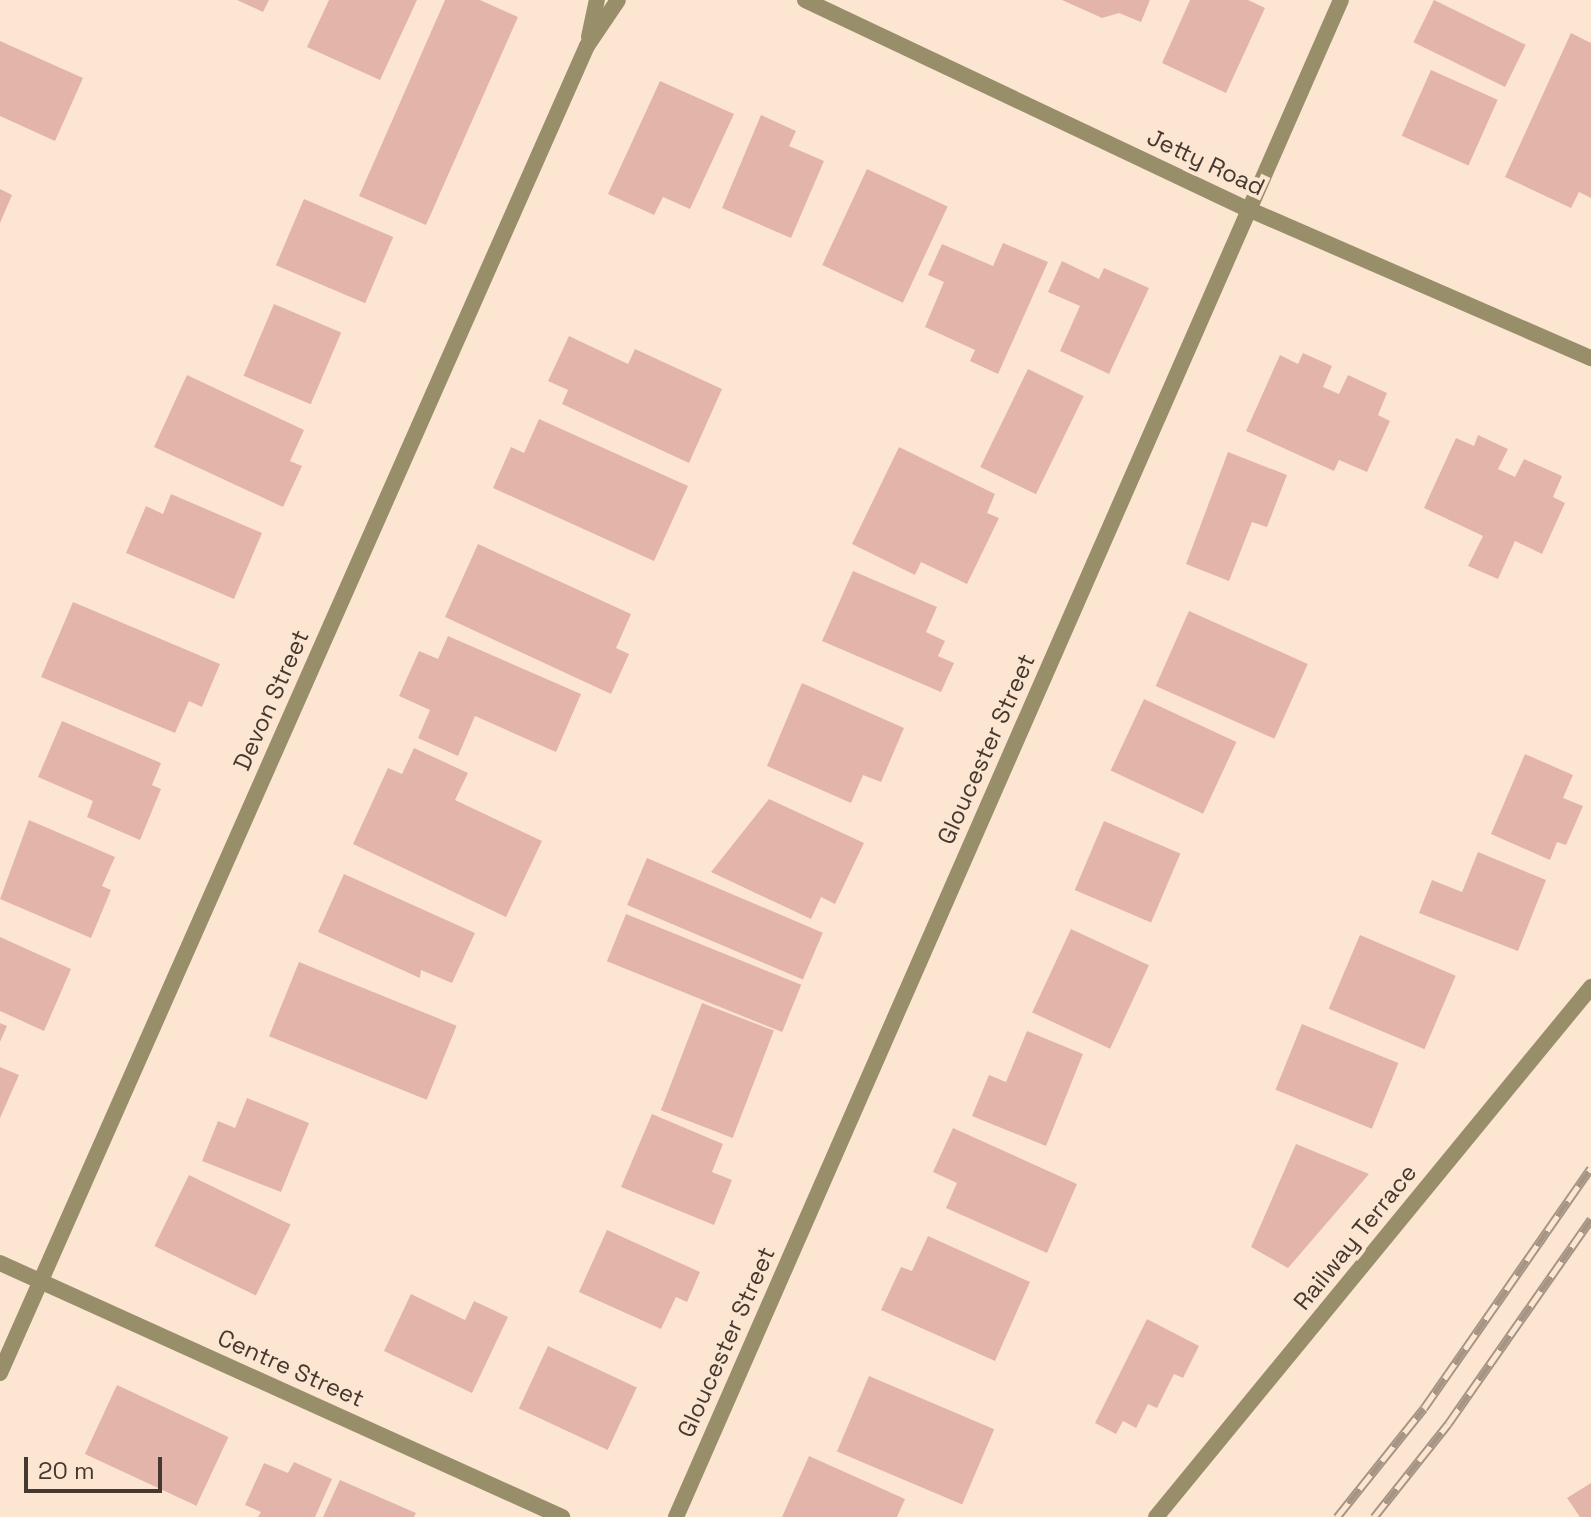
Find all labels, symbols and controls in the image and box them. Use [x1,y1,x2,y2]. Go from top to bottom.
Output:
street label: Jetty Road [1143,122,1269,202]
street label: Devon Street [227,625,315,775]
street label: Gloucester Street [931,649,1041,849]
street label: Railway Terrace [1287,1158,1423,1316]
street label: Gloucester Street [671,1242,781,1442]
street label: Centre Street [213,1323,369,1413]
scale bar [28,1441,166,1491]
text: 20 m [38,1455,95,1486]

